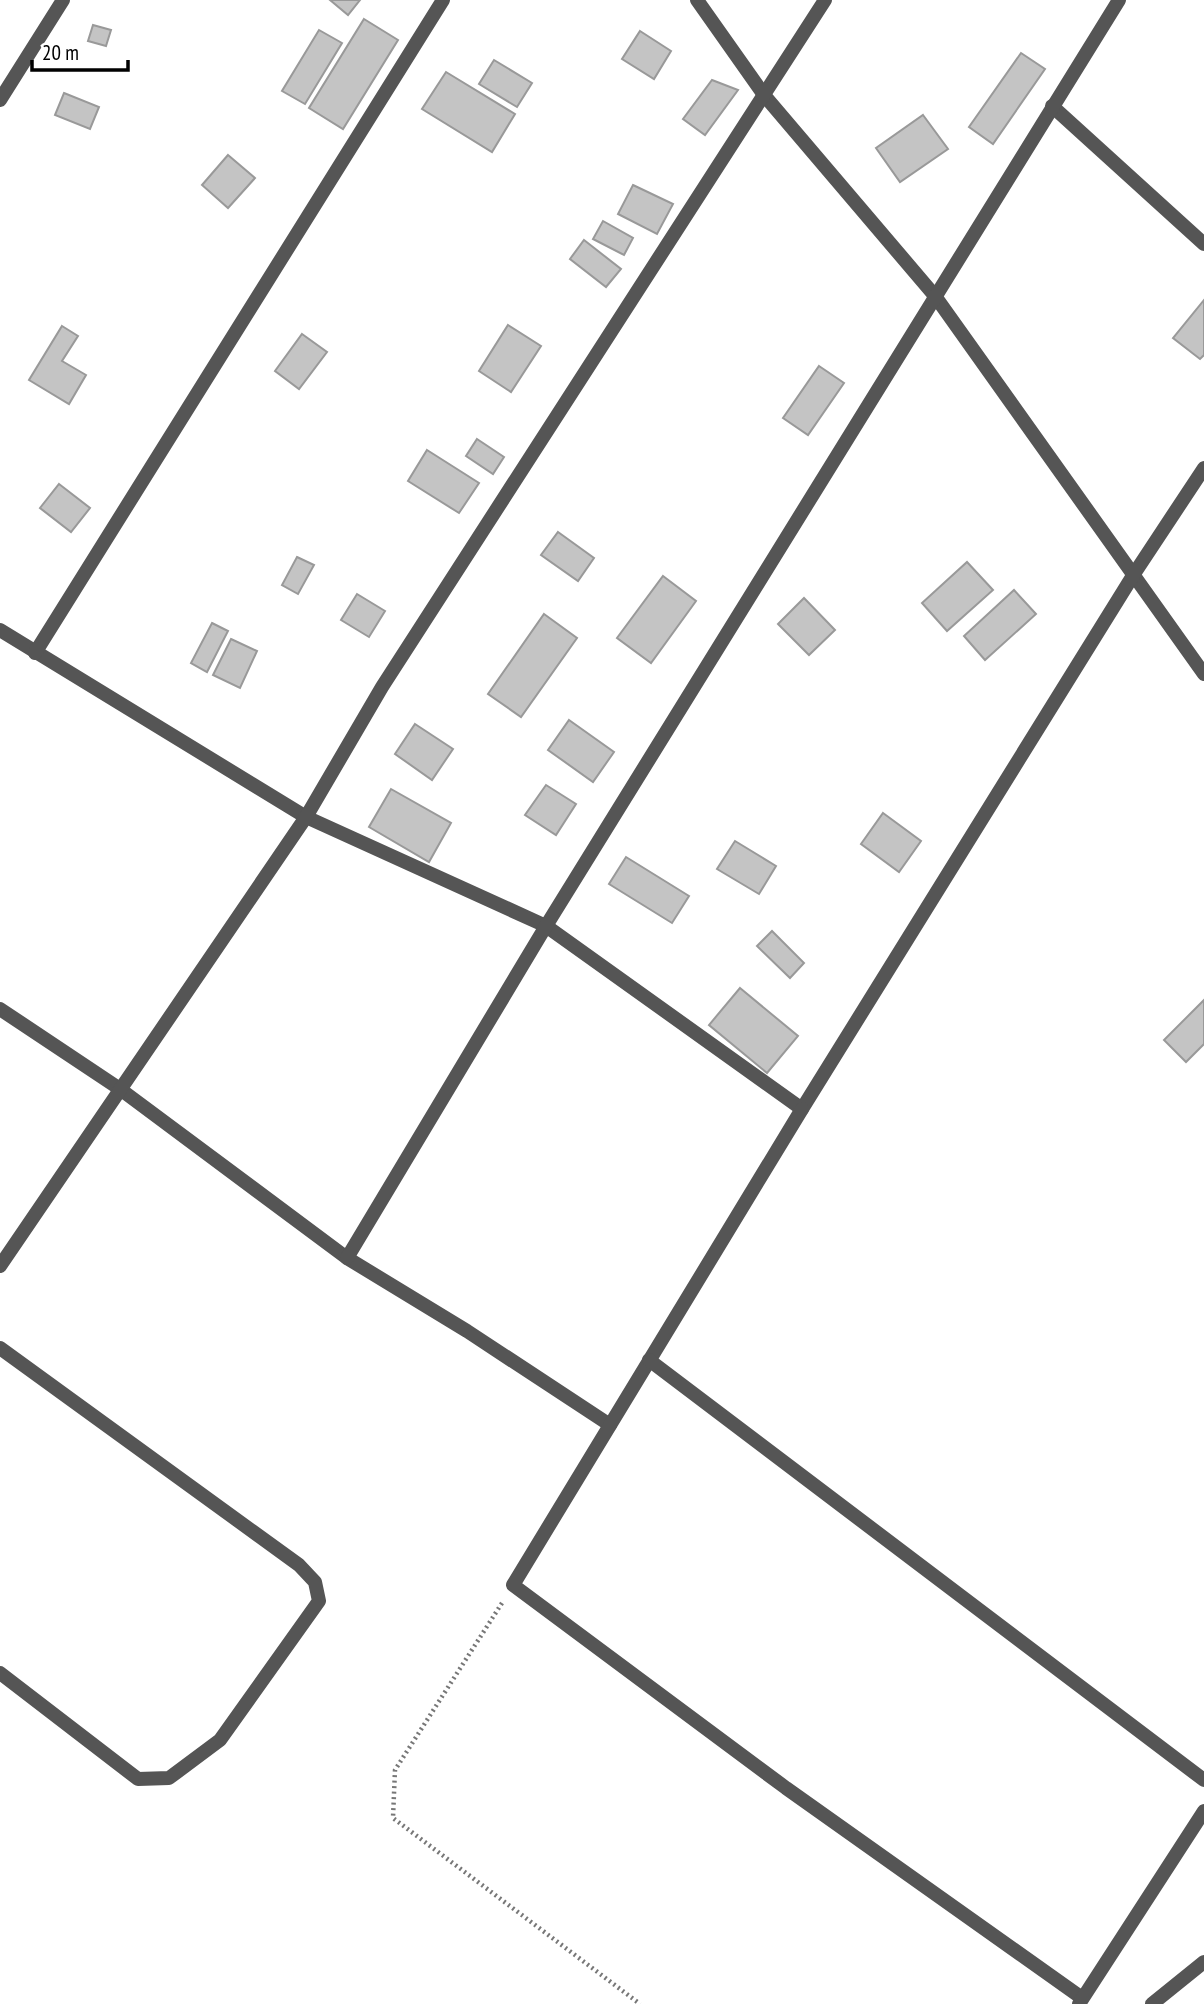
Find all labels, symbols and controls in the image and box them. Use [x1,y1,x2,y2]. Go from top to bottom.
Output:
scale bar [32,28,128,72]
text: 20 m [42,39,79,66]

